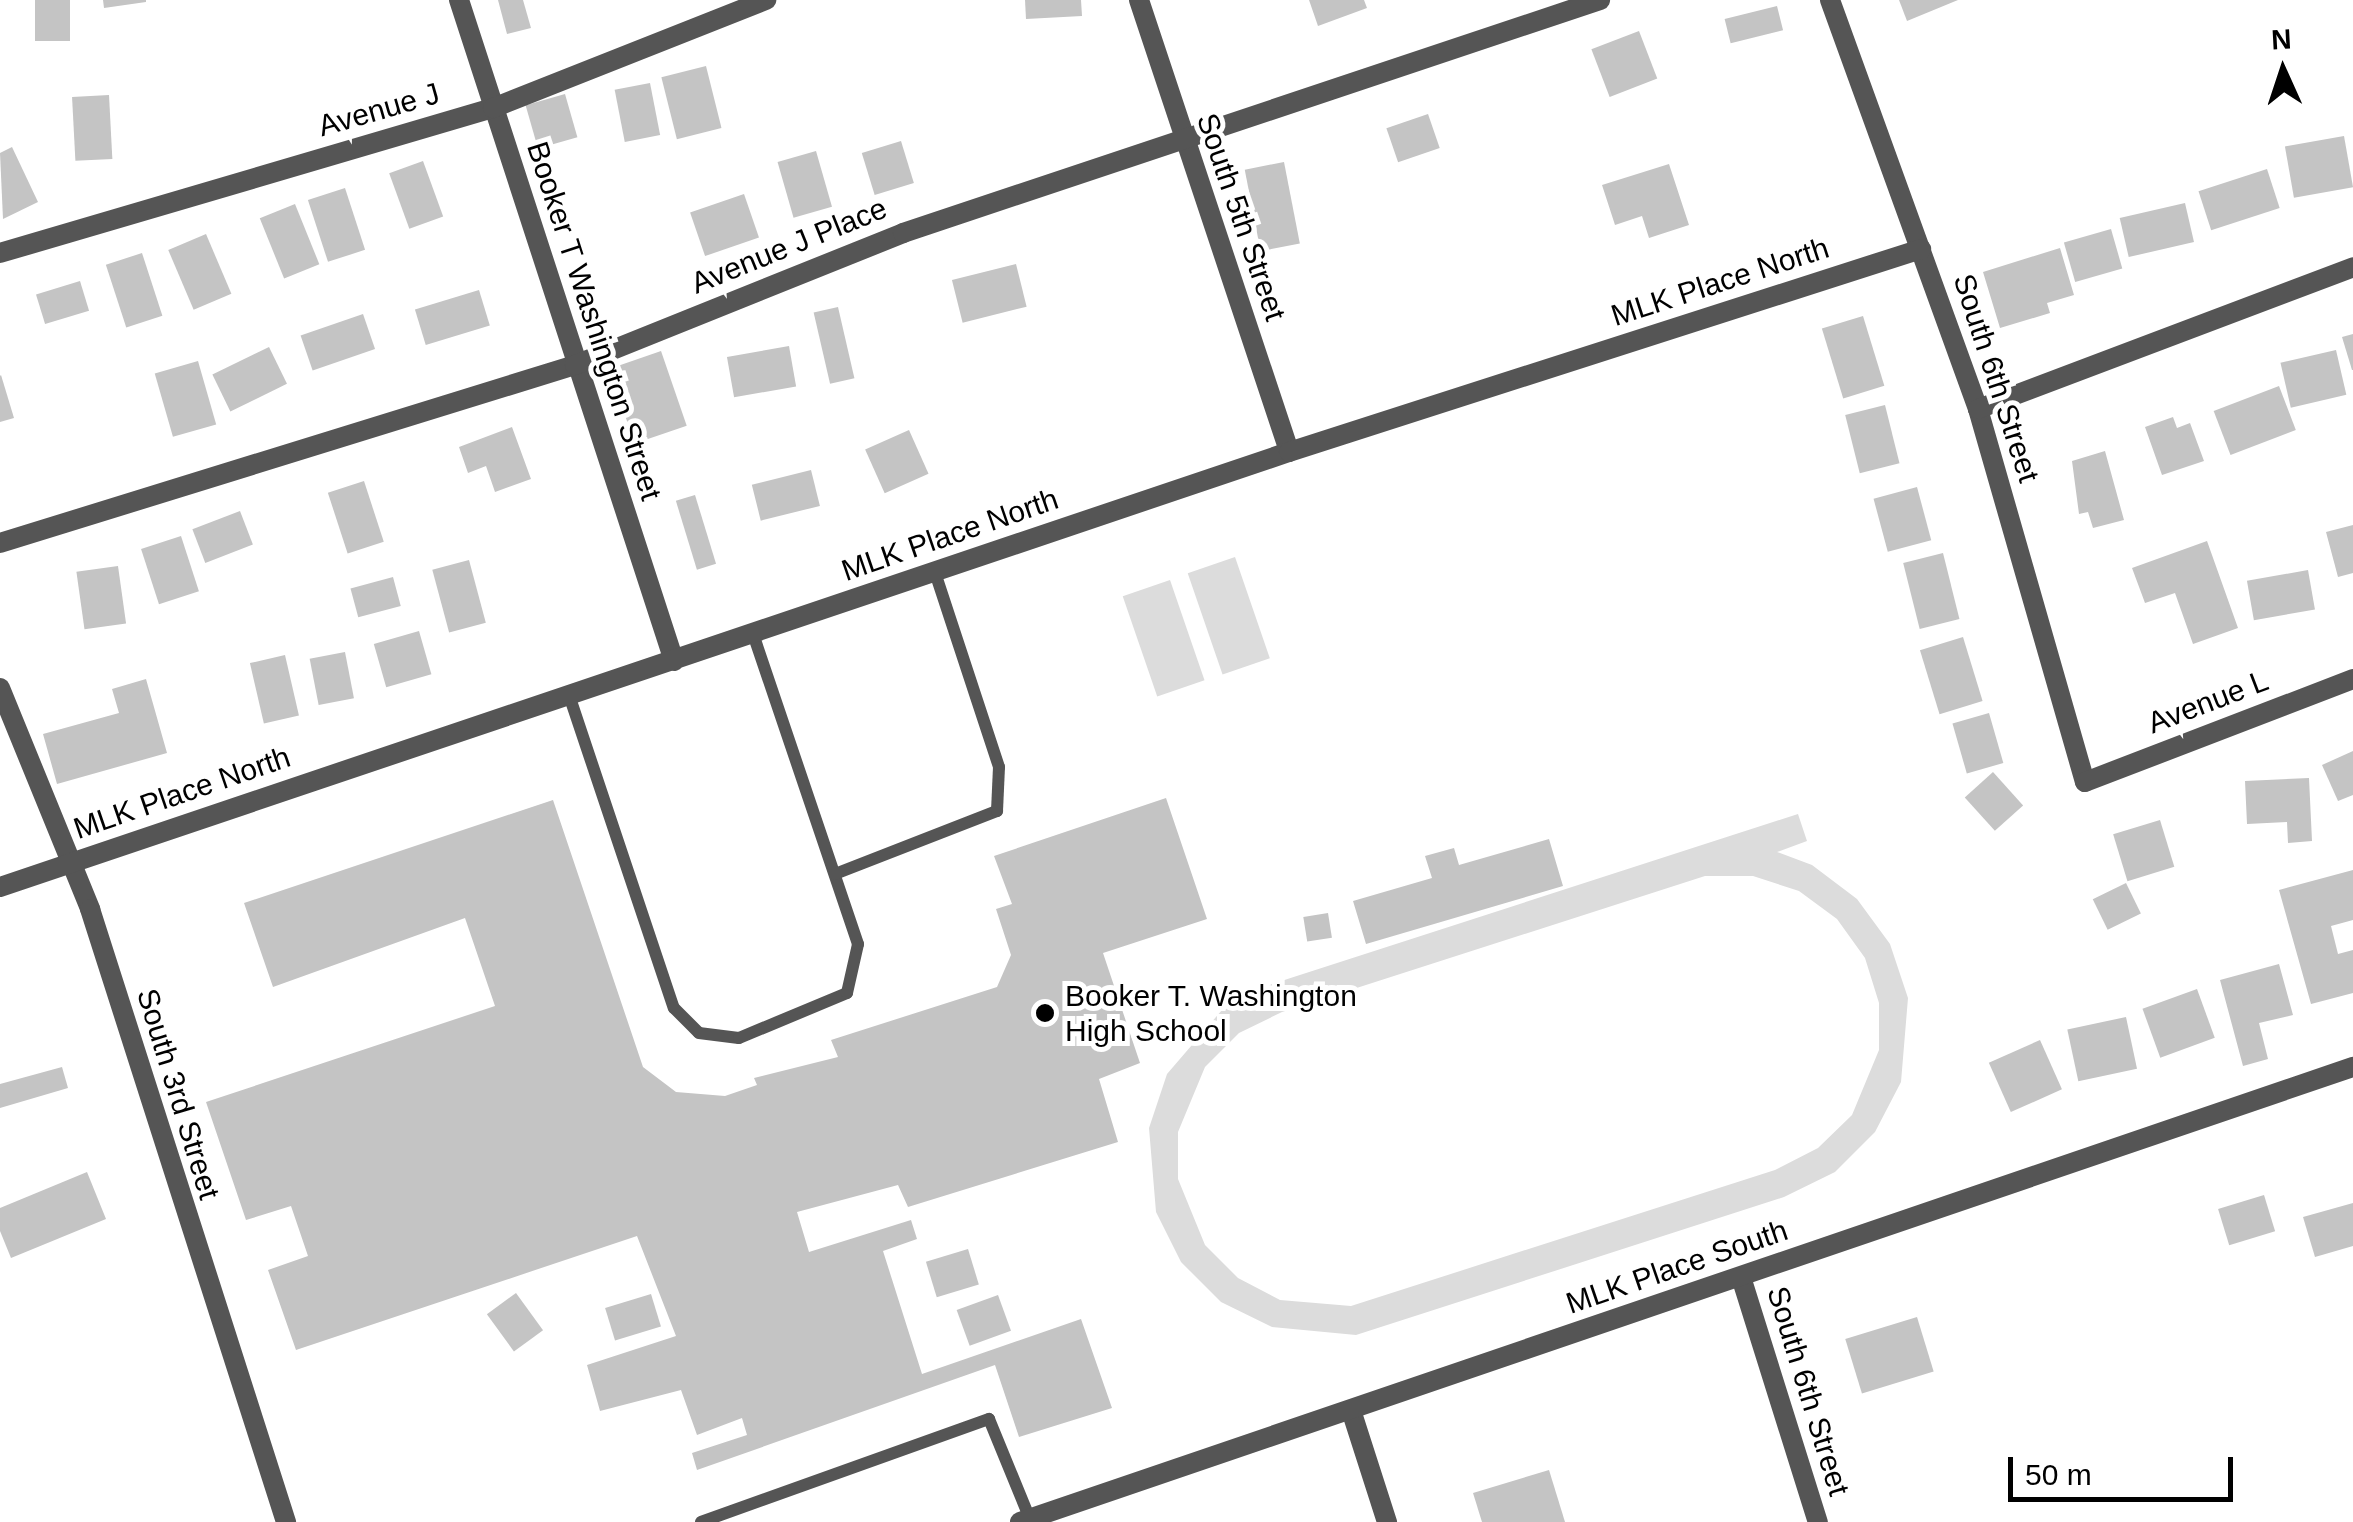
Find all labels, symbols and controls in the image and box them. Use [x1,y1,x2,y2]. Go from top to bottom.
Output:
north arrow [2233,20,2333,120]
text: N [2270,24,2292,56]
street label: Avenue J [314,76,444,144]
street label: South 5th Street [1189,109,1293,325]
street label: Booker T Washington Street [519,137,669,505]
street label: Avenue J Place [686,190,892,302]
street label: MLK Place North [1607,230,1833,334]
street label: South 6th Street [1945,269,2047,487]
street label: MLK Place North [837,481,1063,589]
street label: Avenue L [2143,663,2273,741]
street label: MLK Place North [69,739,295,847]
place label: Booker T. Washington High School [1065,978,1357,1048]
street label: South 3rd Street [129,984,227,1204]
marker: Booker T. Washington High School [1034,1002,1056,1024]
street label: MLK Place South [1562,1212,1792,1322]
street label: South 6th Street [1759,1282,1857,1500]
scale bar [2013,1437,2238,1499]
text: 50 m [2025,1458,2092,1491]

